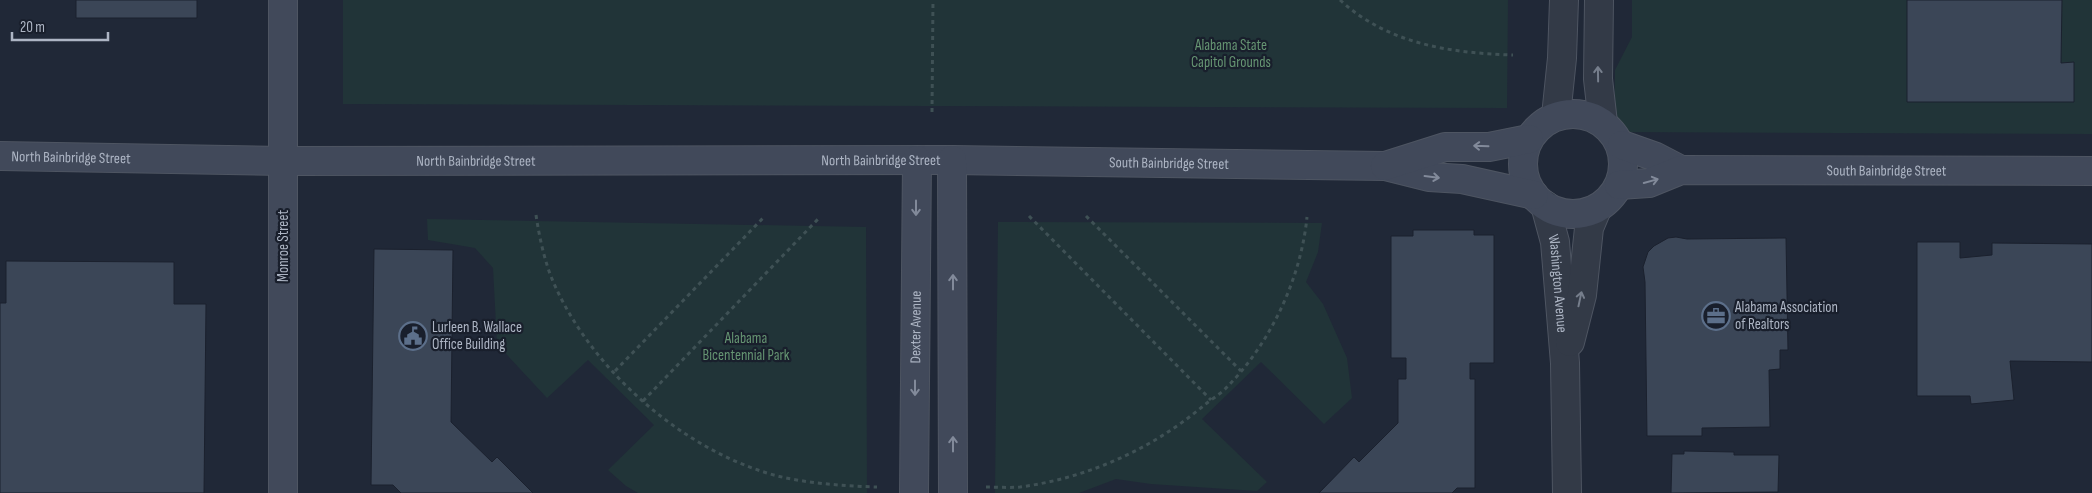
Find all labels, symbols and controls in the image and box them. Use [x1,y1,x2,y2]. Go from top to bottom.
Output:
scale bar [12,10,109,42]
text: 20 m [20,18,45,37]
park label: Alabama State Capitol Grounds [1191,36,1271,72]
one-way arrow [1593,67,1603,83]
one-way arrow [1473,142,1489,151]
street label: North Bainbridge Street [11,147,131,168]
street label: North Bainbridge Street [821,151,941,170]
street label: North Bainbridge Street [416,152,536,171]
street label: South Bainbridge Street [1109,153,1229,174]
street label: South Bainbridge Street [1827,161,1947,181]
one-way arrow [1424,172,1440,182]
one-way arrow [1642,176,1658,185]
one-way arrow [911,200,921,216]
street label: Monroe Street [274,210,293,282]
street label: Washington Avenue [1543,232,1571,333]
one-way arrow [948,274,958,290]
street label: Dexter Avenue [906,291,926,363]
one-way arrow [1576,291,1586,307]
place label: Alabama Association of Realtors [1734,298,1838,334]
office icon: Alabama Association of Realtors [1701,301,1731,331]
place label: Lurleen B. Wallace Office Building [432,318,522,354]
public building icon: Lurleen B. Wallace Office Building [398,321,428,351]
park label: Alabama Bicentennial Park [703,329,790,365]
one-way arrow [910,380,920,396]
one-way arrow [948,437,958,453]

